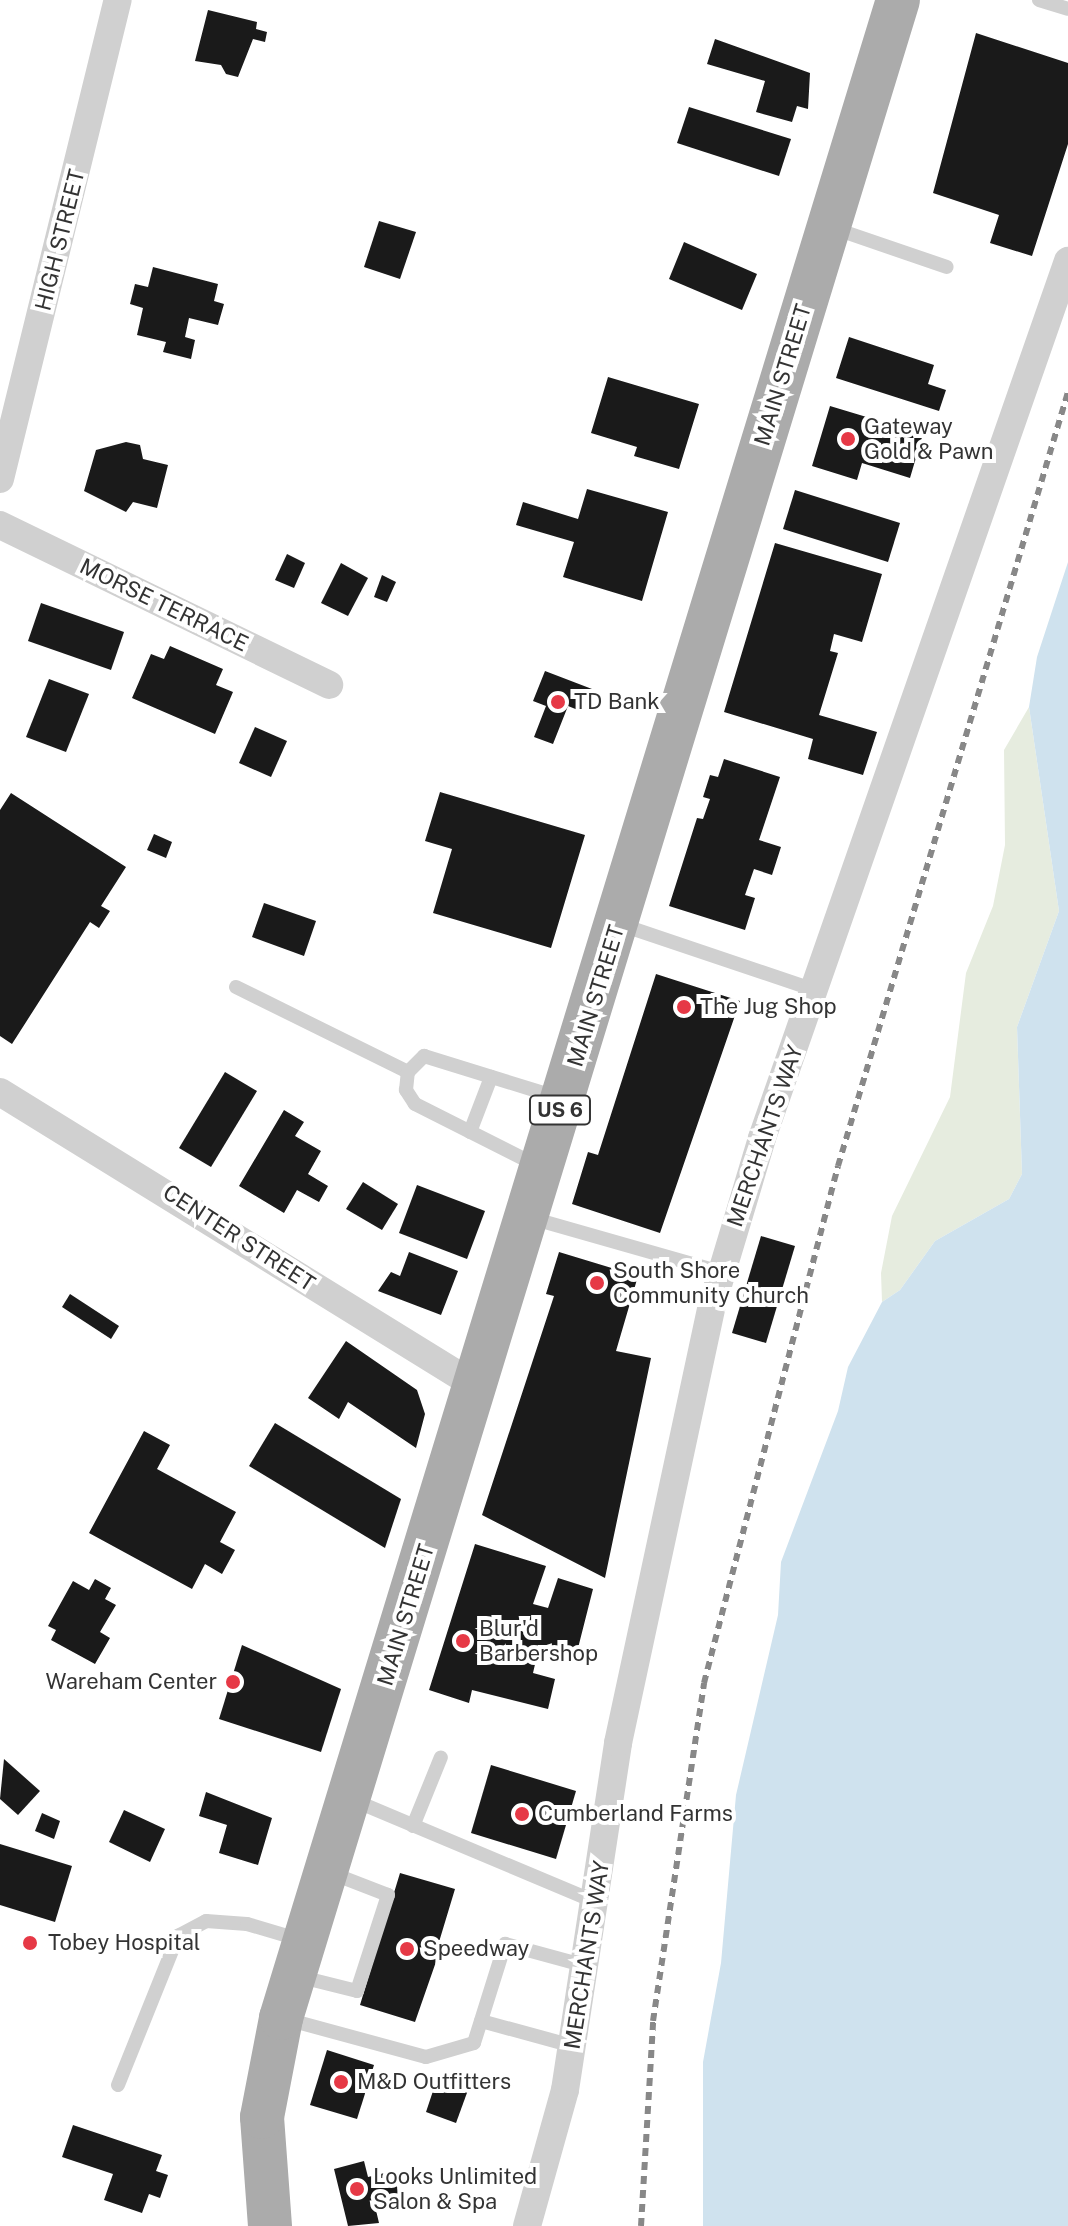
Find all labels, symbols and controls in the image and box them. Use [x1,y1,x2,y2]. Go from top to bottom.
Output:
street label: HIGH STREET [30,167,90,313]
street label: MAIN STREET [749,301,817,449]
place label: Gateway Gold & Pawn [864,413,994,464]
marker: Gateway Gold & Pawn [839,430,857,448]
street label: MORSE TERRACE [75,553,253,657]
place label: TD Bank [574,689,660,715]
marker: TD Bank [549,693,567,711]
street label: MAIN STREET [562,922,630,1070]
place label: The Jug Shop [700,994,837,1020]
marker: The Jug Shop [675,998,693,1016]
street label: MERCHANTS WAY [721,1041,809,1231]
road number: US 6 [528,1094,592,1126]
street label: CENTER STREET [158,1179,320,1297]
place label: South Shore Community Church [613,1257,809,1308]
marker: South Shore Community Church [588,1274,606,1292]
street label: MAIN STREET [372,1541,440,1689]
place label: Blur'd Barbershop [479,1615,598,1666]
marker: Blur'd Barbershop [454,1632,472,1650]
place label: Wareham Center [46,1669,217,1695]
marker: Wareham Center [224,1673,242,1691]
place label: Cumberland Farms [538,1801,733,1827]
marker: Cumberland Farms [513,1805,531,1823]
street label: MERCHANTS WAY [559,1859,615,2051]
place label: Tobey Hospital [48,1930,201,1956]
marker: Tobey Hospital [19,1932,41,1954]
place label: Speedway [423,1936,529,1962]
marker: Speedway [398,1940,416,1958]
place label: M&D Outfitters [357,2069,511,2095]
marker: M&D Outfitters [332,2073,350,2091]
place label: Looks Unlimited Salon & Spa [373,2163,537,2214]
marker: Looks Unlimited Salon & Spa [348,2180,366,2198]

